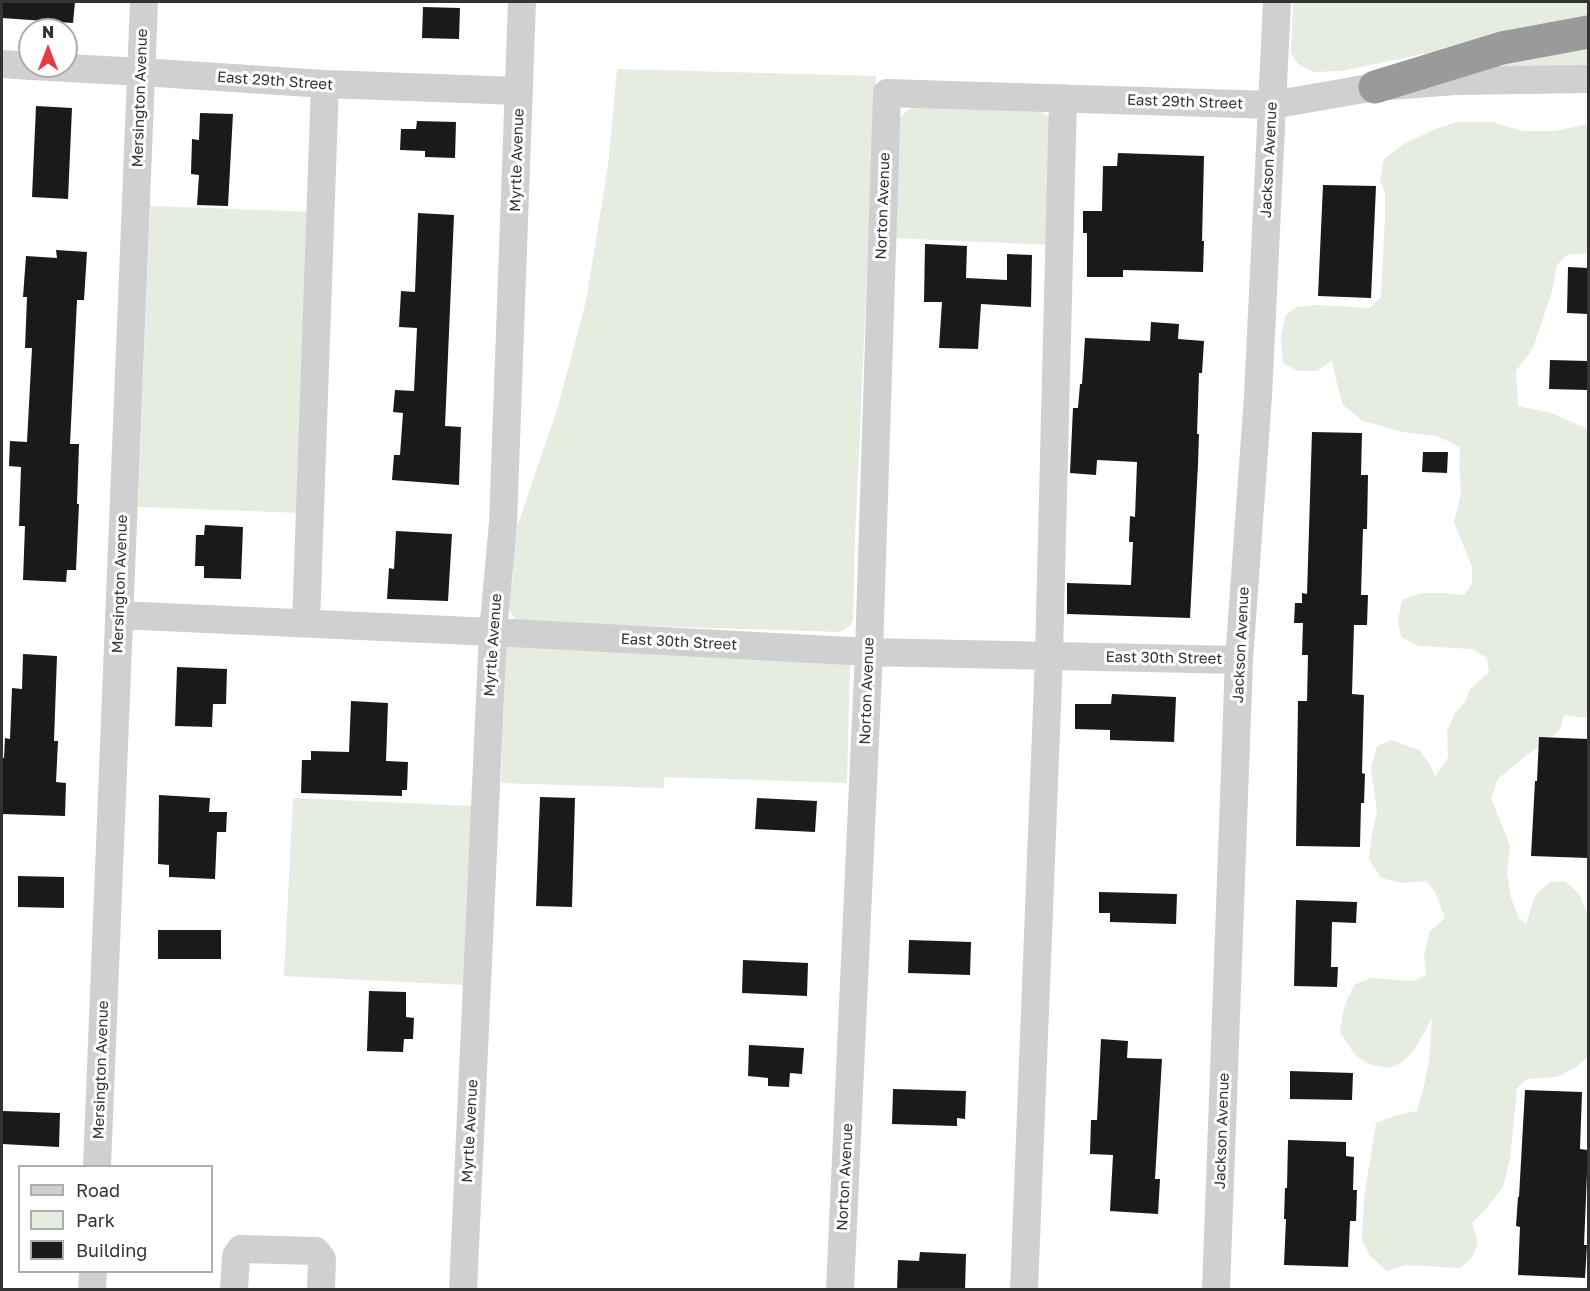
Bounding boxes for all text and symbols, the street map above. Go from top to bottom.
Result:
north arrow [18,18,78,78]
text: N [42,22,54,42]
street label: Mersington Avenue [129,28,151,168]
street label: East 29th Street [216,68,334,94]
street label: East 29th Street [1127,91,1243,113]
street label: Jackson Avenue [1257,101,1281,219]
street label: Myrtle Avenue [506,108,528,212]
street label: Norton Avenue [872,152,894,260]
street label: Mersington Avenue [109,514,131,654]
street label: Jackson Avenue [1229,586,1253,704]
street label: Myrtle Avenue [480,593,506,697]
street label: East 30th Street [620,630,738,654]
street label: Norton Avenue [856,637,878,745]
street label: East 30th Street [1106,648,1222,668]
street label: Mersington Avenue [90,1000,112,1140]
street label: Jackson Avenue [1211,1073,1233,1189]
street label: Myrtle Avenue [458,1079,482,1183]
street label: Norton Avenue [833,1123,857,1231]
legend [18,1165,213,1273]
text: Road [76,1179,120,1201]
text: Park [76,1209,115,1231]
text: Building [76,1239,147,1261]

